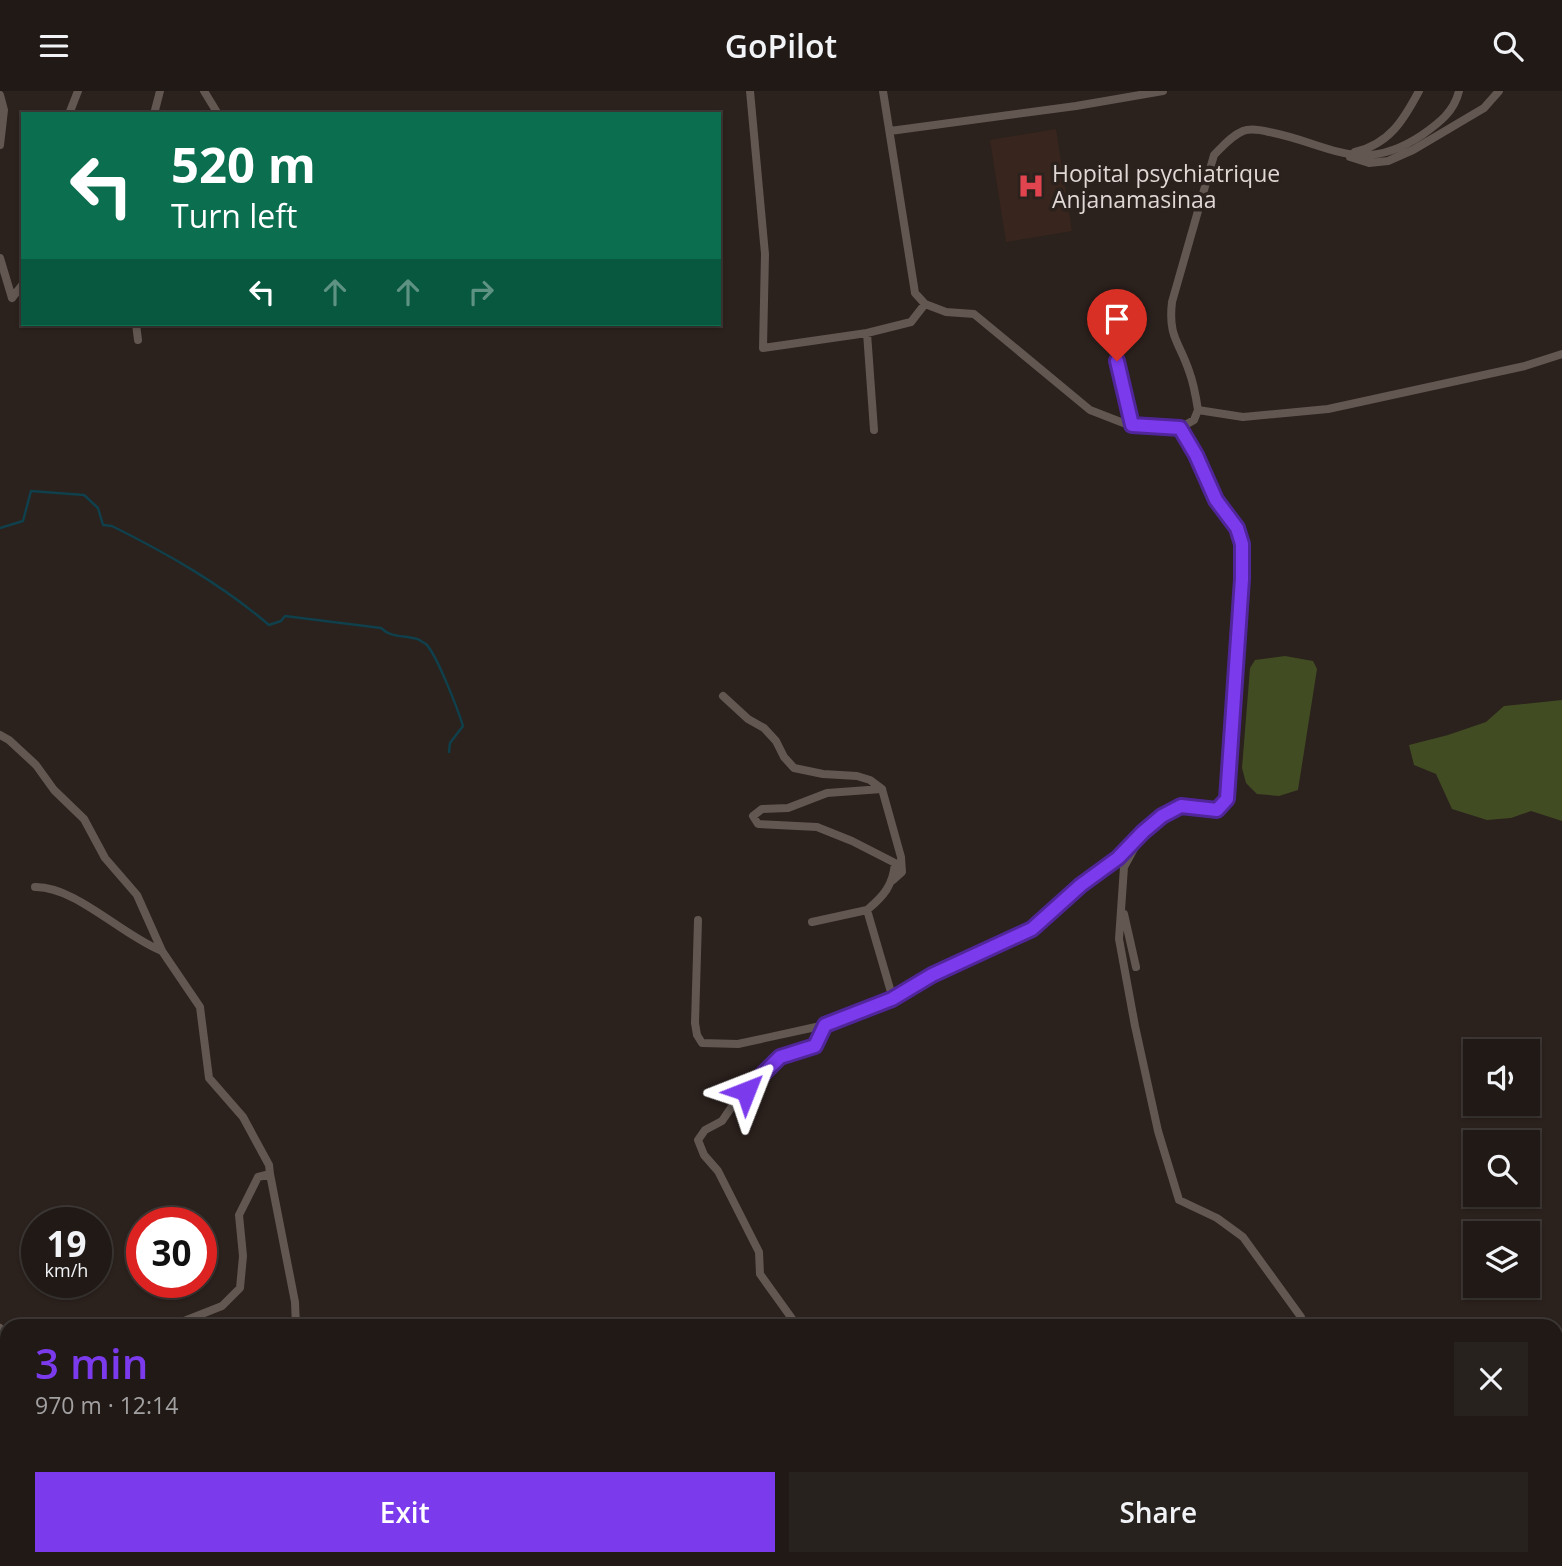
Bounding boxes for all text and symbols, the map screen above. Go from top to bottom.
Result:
text: GoPilot [725,24,837,67]
icon: menu [35,27,73,65]
icon: search [1489,27,1527,65]
text: 520 m [171,131,316,197]
icon: left [56,140,147,231]
place label: Hopital psychiatrique Anjanamasinaa [1052,157,1280,215]
hospital icon: Hopital psychiatrique Anjanamasinaa [1016,171,1046,201]
text: Turn left [171,194,297,237]
icon: left [243,273,281,311]
icon: ahead [316,273,354,311]
icon: ahead [389,273,427,311]
icon: right [462,273,500,311]
pin [1087,289,1147,361]
icon: arrive [1098,300,1136,338]
map controls [1463,1039,1540,1298]
button: sound [1463,1039,1540,1116]
position arrow [709,1054,783,1128]
button: search [1463,1130,1540,1207]
speed limit sign: 30 [126,1207,217,1298]
text: 19 [46,1220,87,1267]
button: layers [1463,1221,1540,1298]
text: km/h [45,1258,88,1282]
text: 3 min [35,1334,148,1391]
button: close [1454,1342,1528,1416]
text: 970 m · 12:14 [35,1389,178,1421]
button: Exit [35,1472,775,1552]
button: Share [789,1472,1528,1552]

